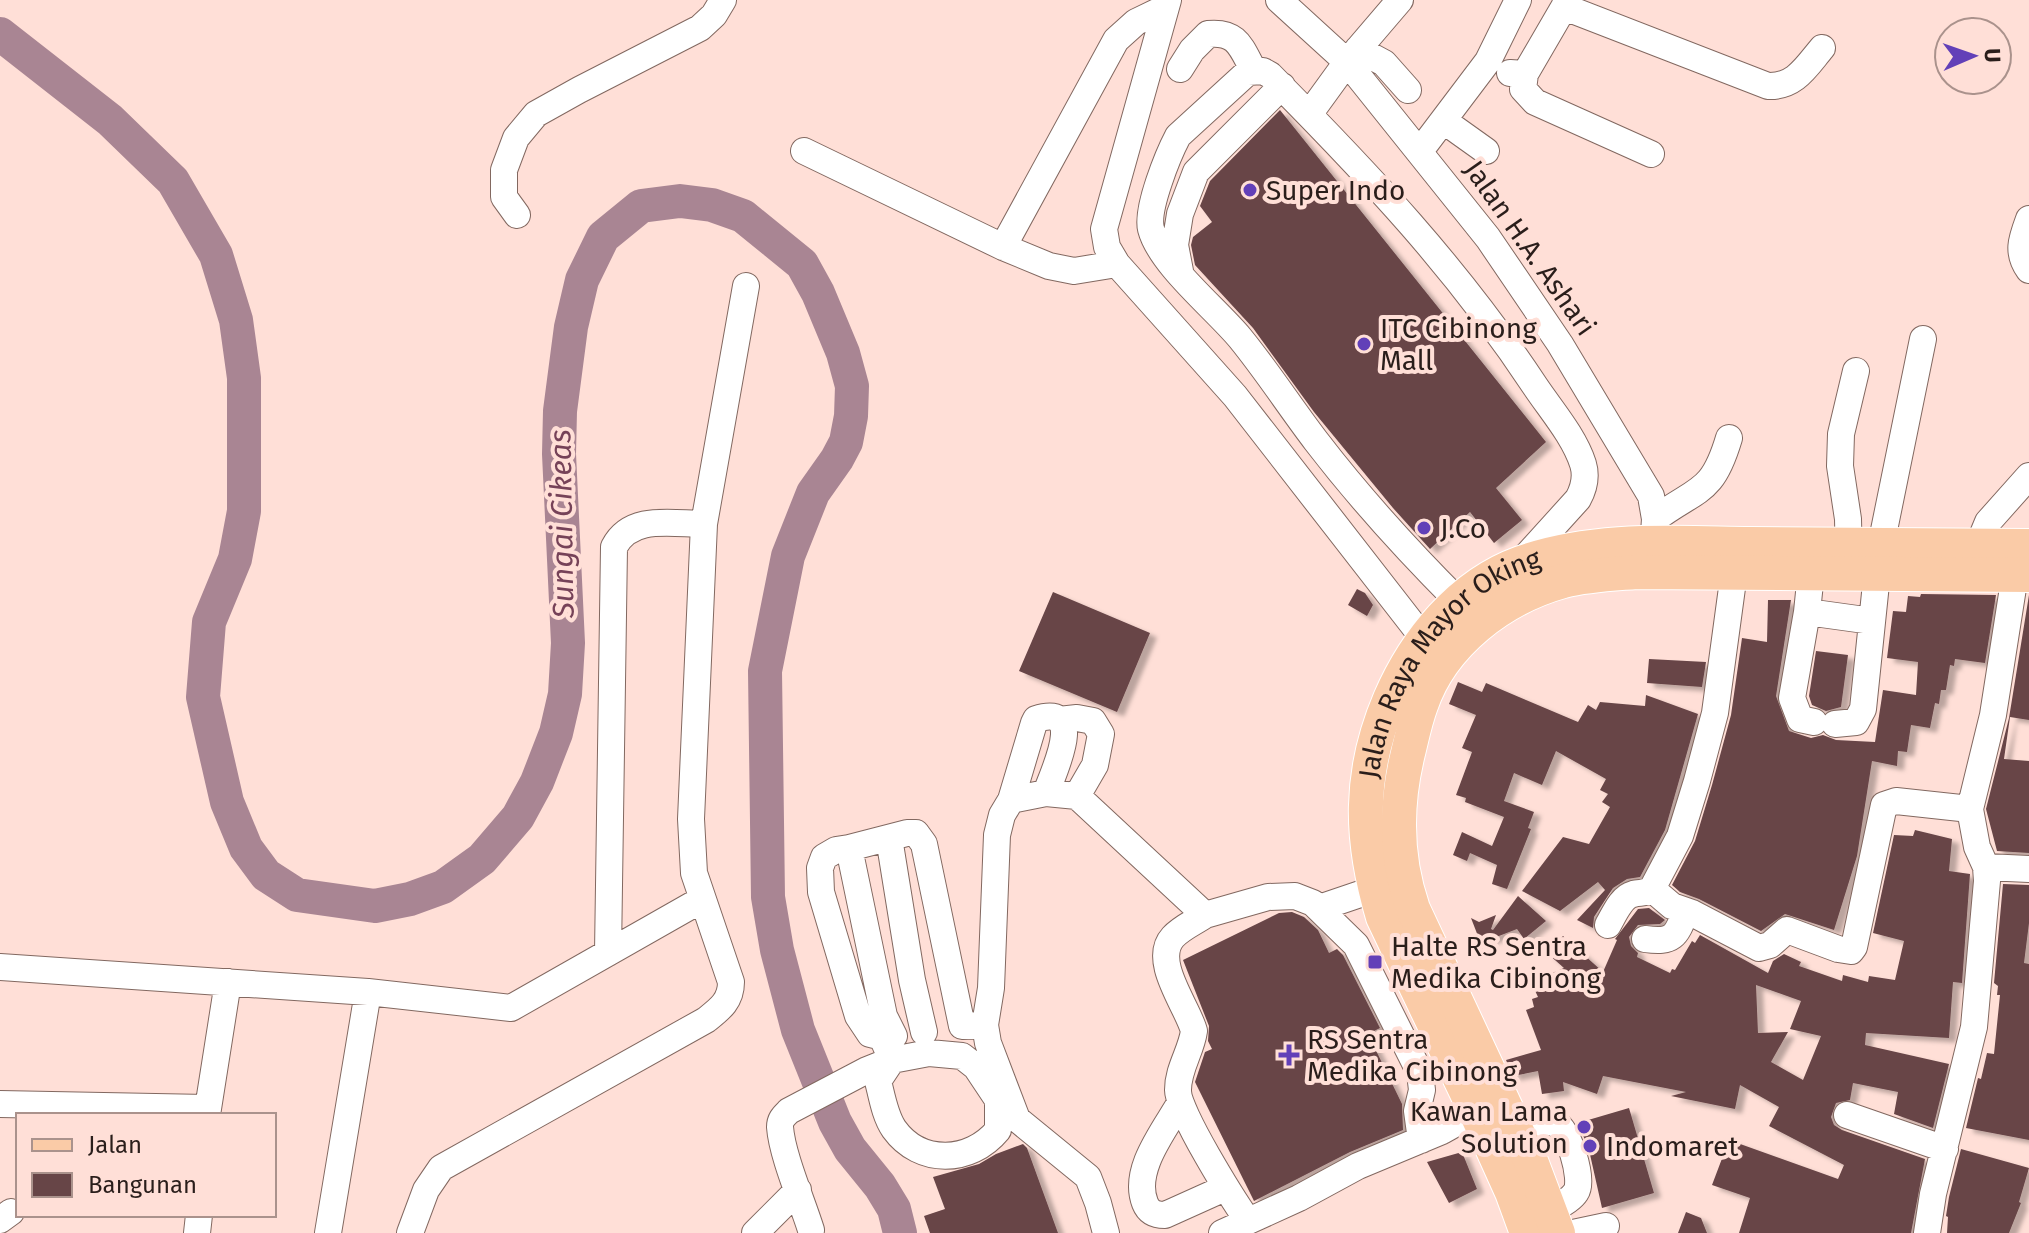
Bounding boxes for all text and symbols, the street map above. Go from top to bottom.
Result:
north arrow [1933,16,2013,96]
text: U [1979,48,2006,63]
street label: Jalan H.A. Ashari [1457,154,1603,342]
place label: Super Indo [1266,174,1405,207]
marker: Super Indo [1241,181,1259,199]
place label: ITC Cibinong Mall [1380,312,1537,377]
marker: ITC Cibinong Mall [1355,335,1373,353]
water label: Sungai Cikeas [542,429,582,620]
place label: J.Co [1440,512,1486,545]
marker: J.Co [1415,519,1433,537]
street label: Jalan Raya Mayor Oking [1352,541,1545,780]
place label: Halte RS Sentra Medika Cibinong [1391,930,1602,995]
marker: Halte RS Sentra Medika Cibinong [1366,953,1384,971]
place label: RS Sentra Medika Cibinong [1307,1023,1518,1088]
marker: RS Sentra Medika Cibinong [1278,1044,1300,1066]
place label: Kawan Lama Solution [1410,1095,1568,1160]
legend [16,1113,276,1217]
marker: Kawan Lama Solution [1575,1118,1593,1136]
place label: Indomaret [1606,1130,1739,1163]
text: Jalan [88,1131,142,1159]
marker: Indomaret [1581,1137,1599,1155]
text: Bangunan [88,1171,197,1199]

